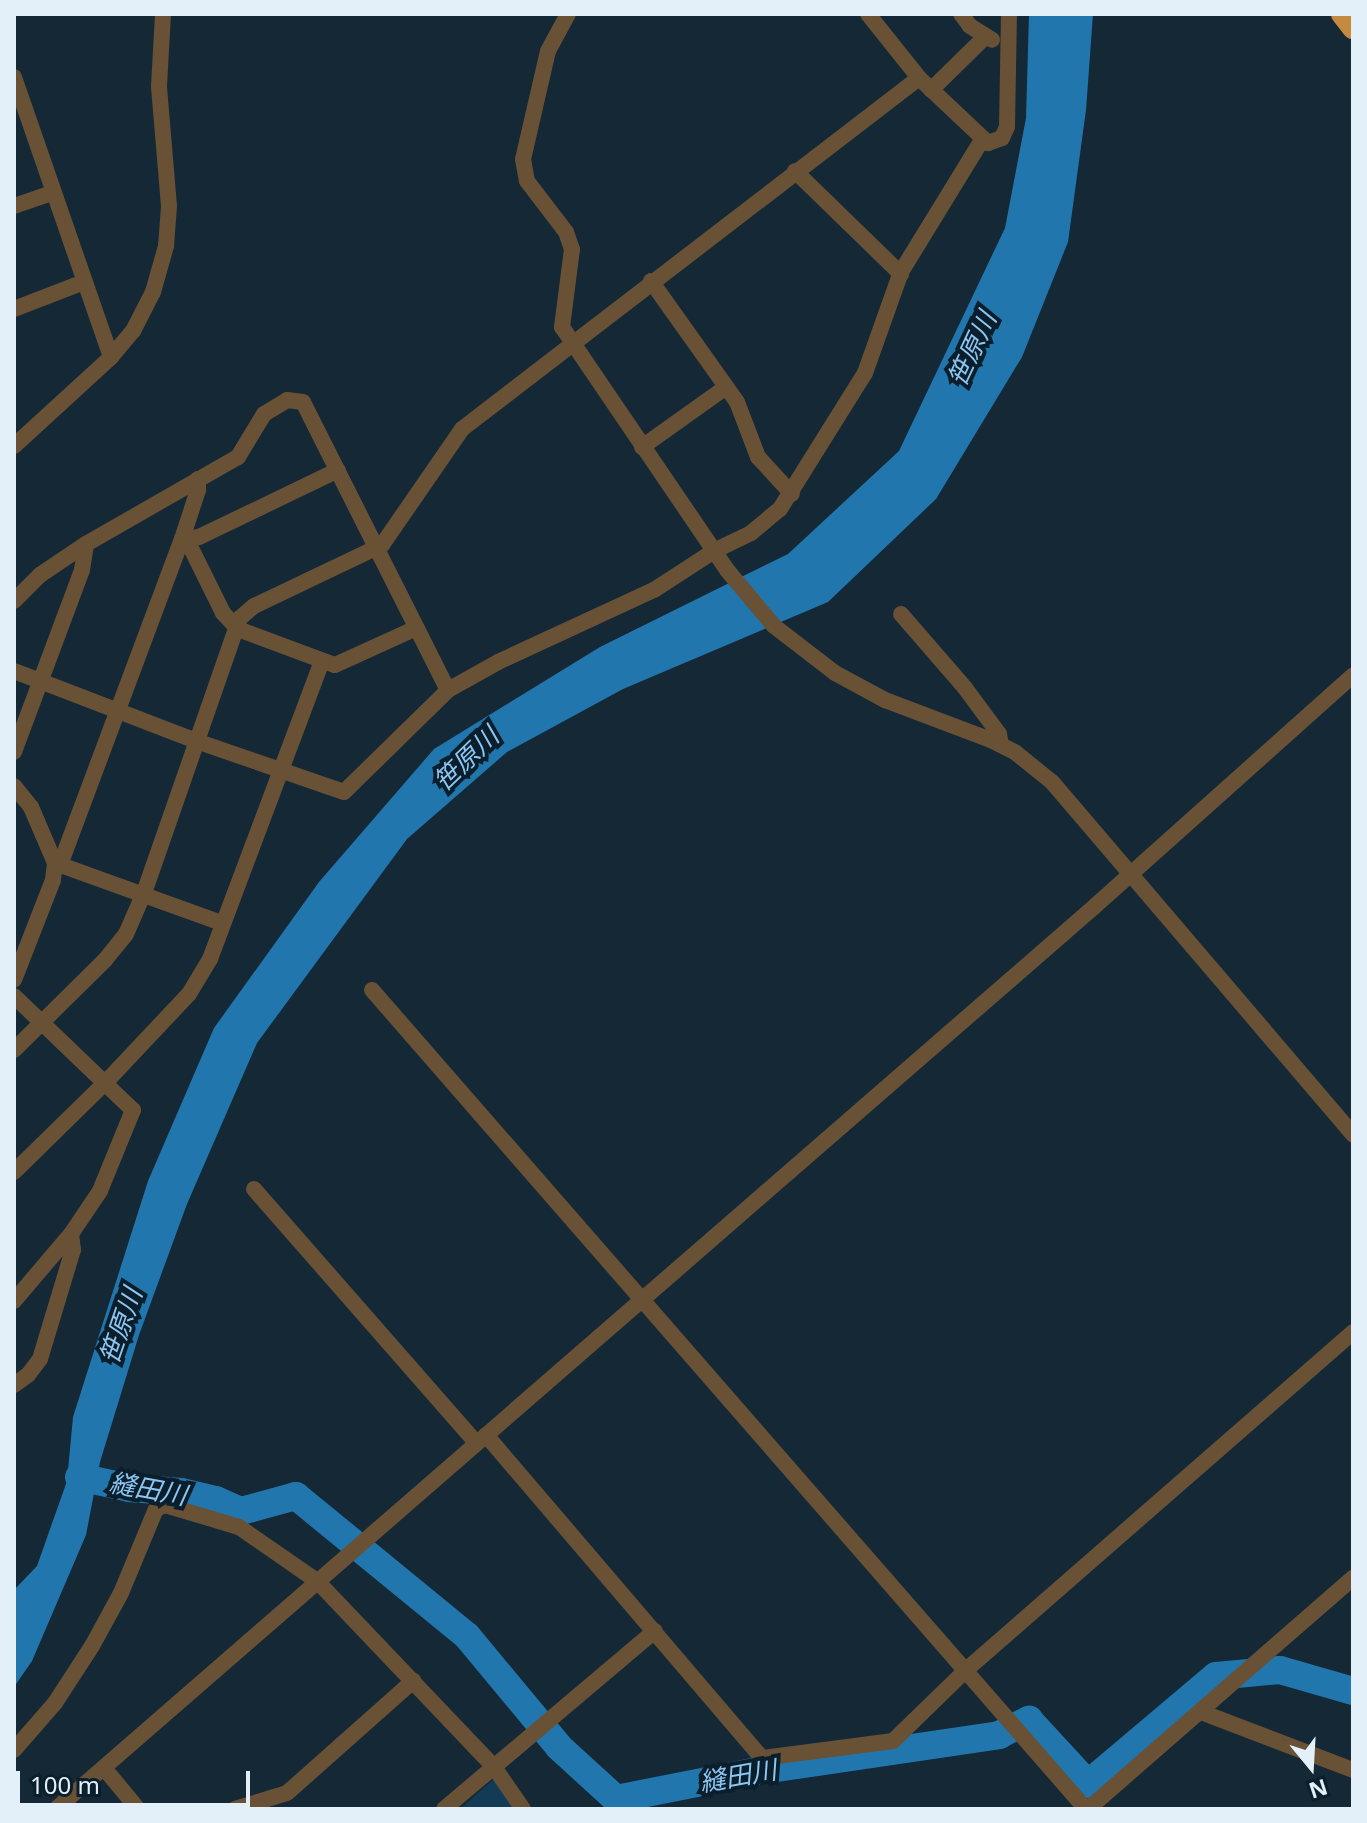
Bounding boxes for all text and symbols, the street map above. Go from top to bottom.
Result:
water label: 笹原川 [941,307,1003,391]
water label: 笹原川 [427,721,505,797]
water label: 笹原川 [94,1284,148,1368]
water label: 縫田川 [107,1467,189,1511]
north arrow [1271,1727,1351,1807]
water label: 縫田川 [697,1754,779,1798]
scale bar [20,1755,254,1805]
text: 100 m [30,1768,100,1801]
text: N [1305,1773,1332,1807]

